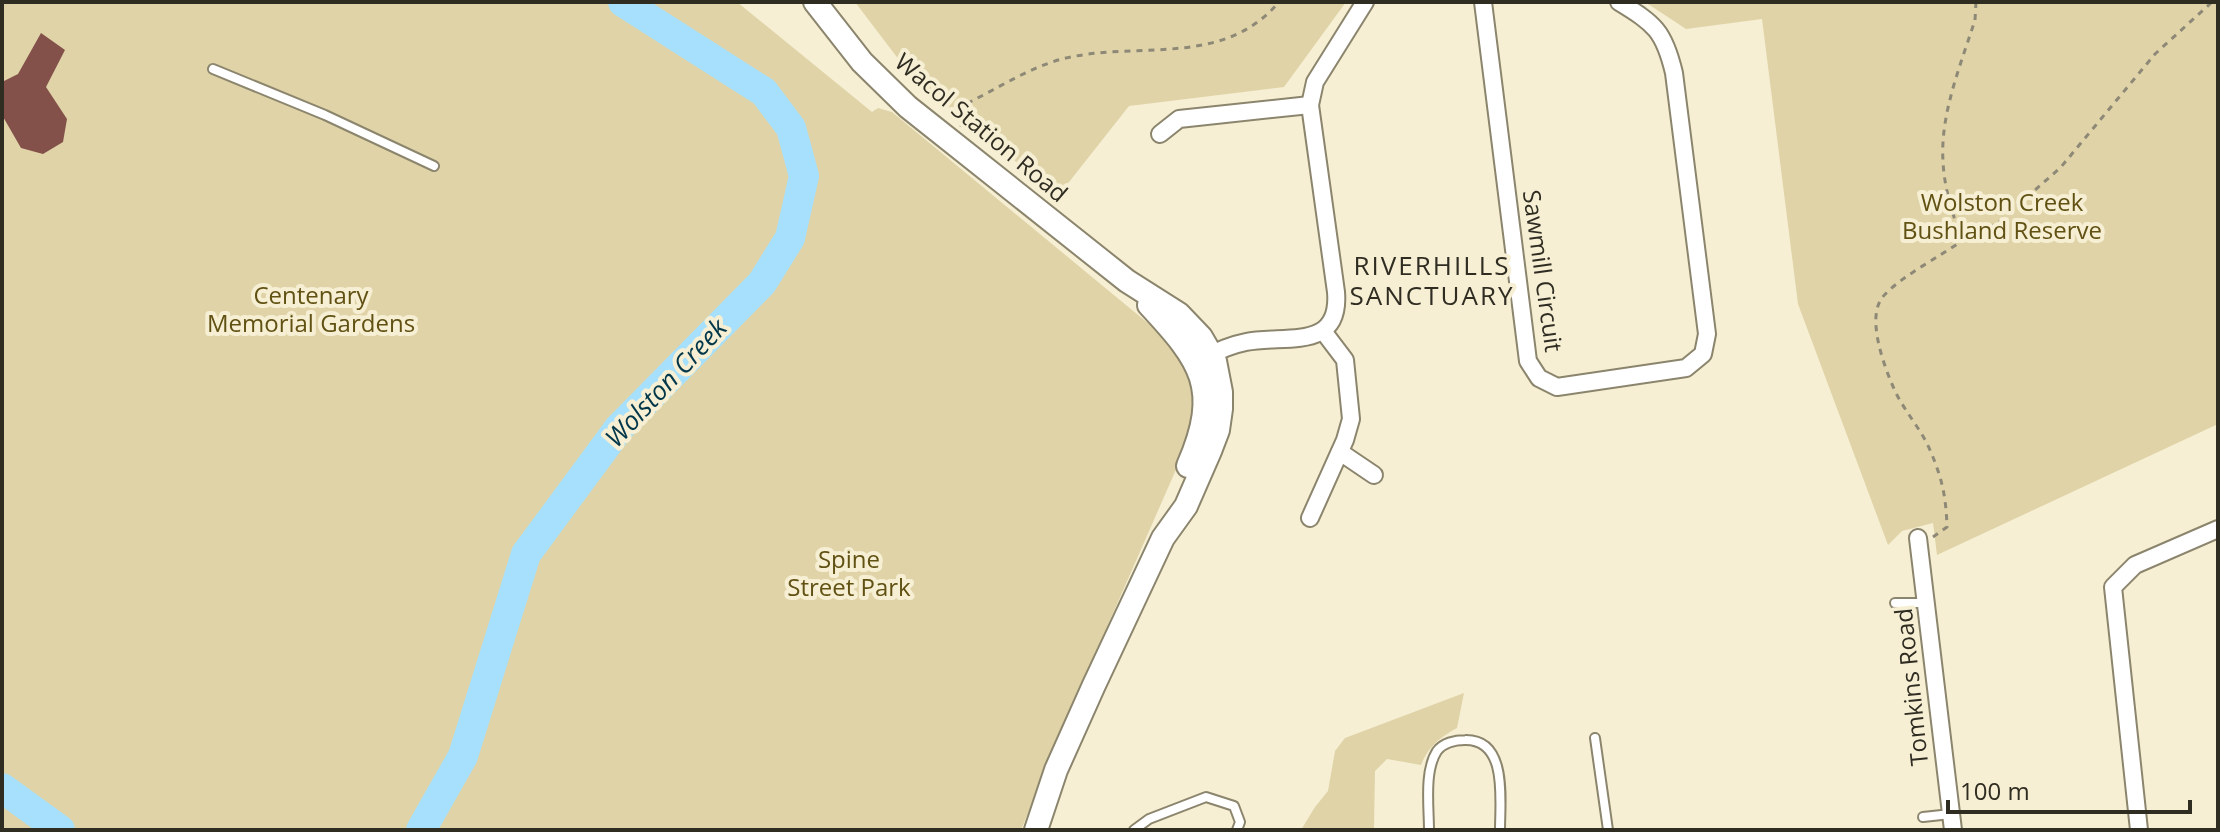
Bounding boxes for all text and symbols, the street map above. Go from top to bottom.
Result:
street label: Wacol Station Road [889,45,1075,209]
park label: Wolston Creek Bushland Reserve [1902,185,2102,246]
street label: Sawmill Circuit [1516,188,1571,354]
district label: RIVERHILLS SANCTUARY [1350,247,1514,313]
park label: Centenary Memorial Gardens [207,278,415,339]
water label: Wolston Creek [596,309,735,454]
park label: Spine Street Park [787,542,911,603]
street label: Tomkins Road [1886,607,1935,768]
scale bar [1948,764,2190,814]
text: 100 m [1960,774,2030,807]

